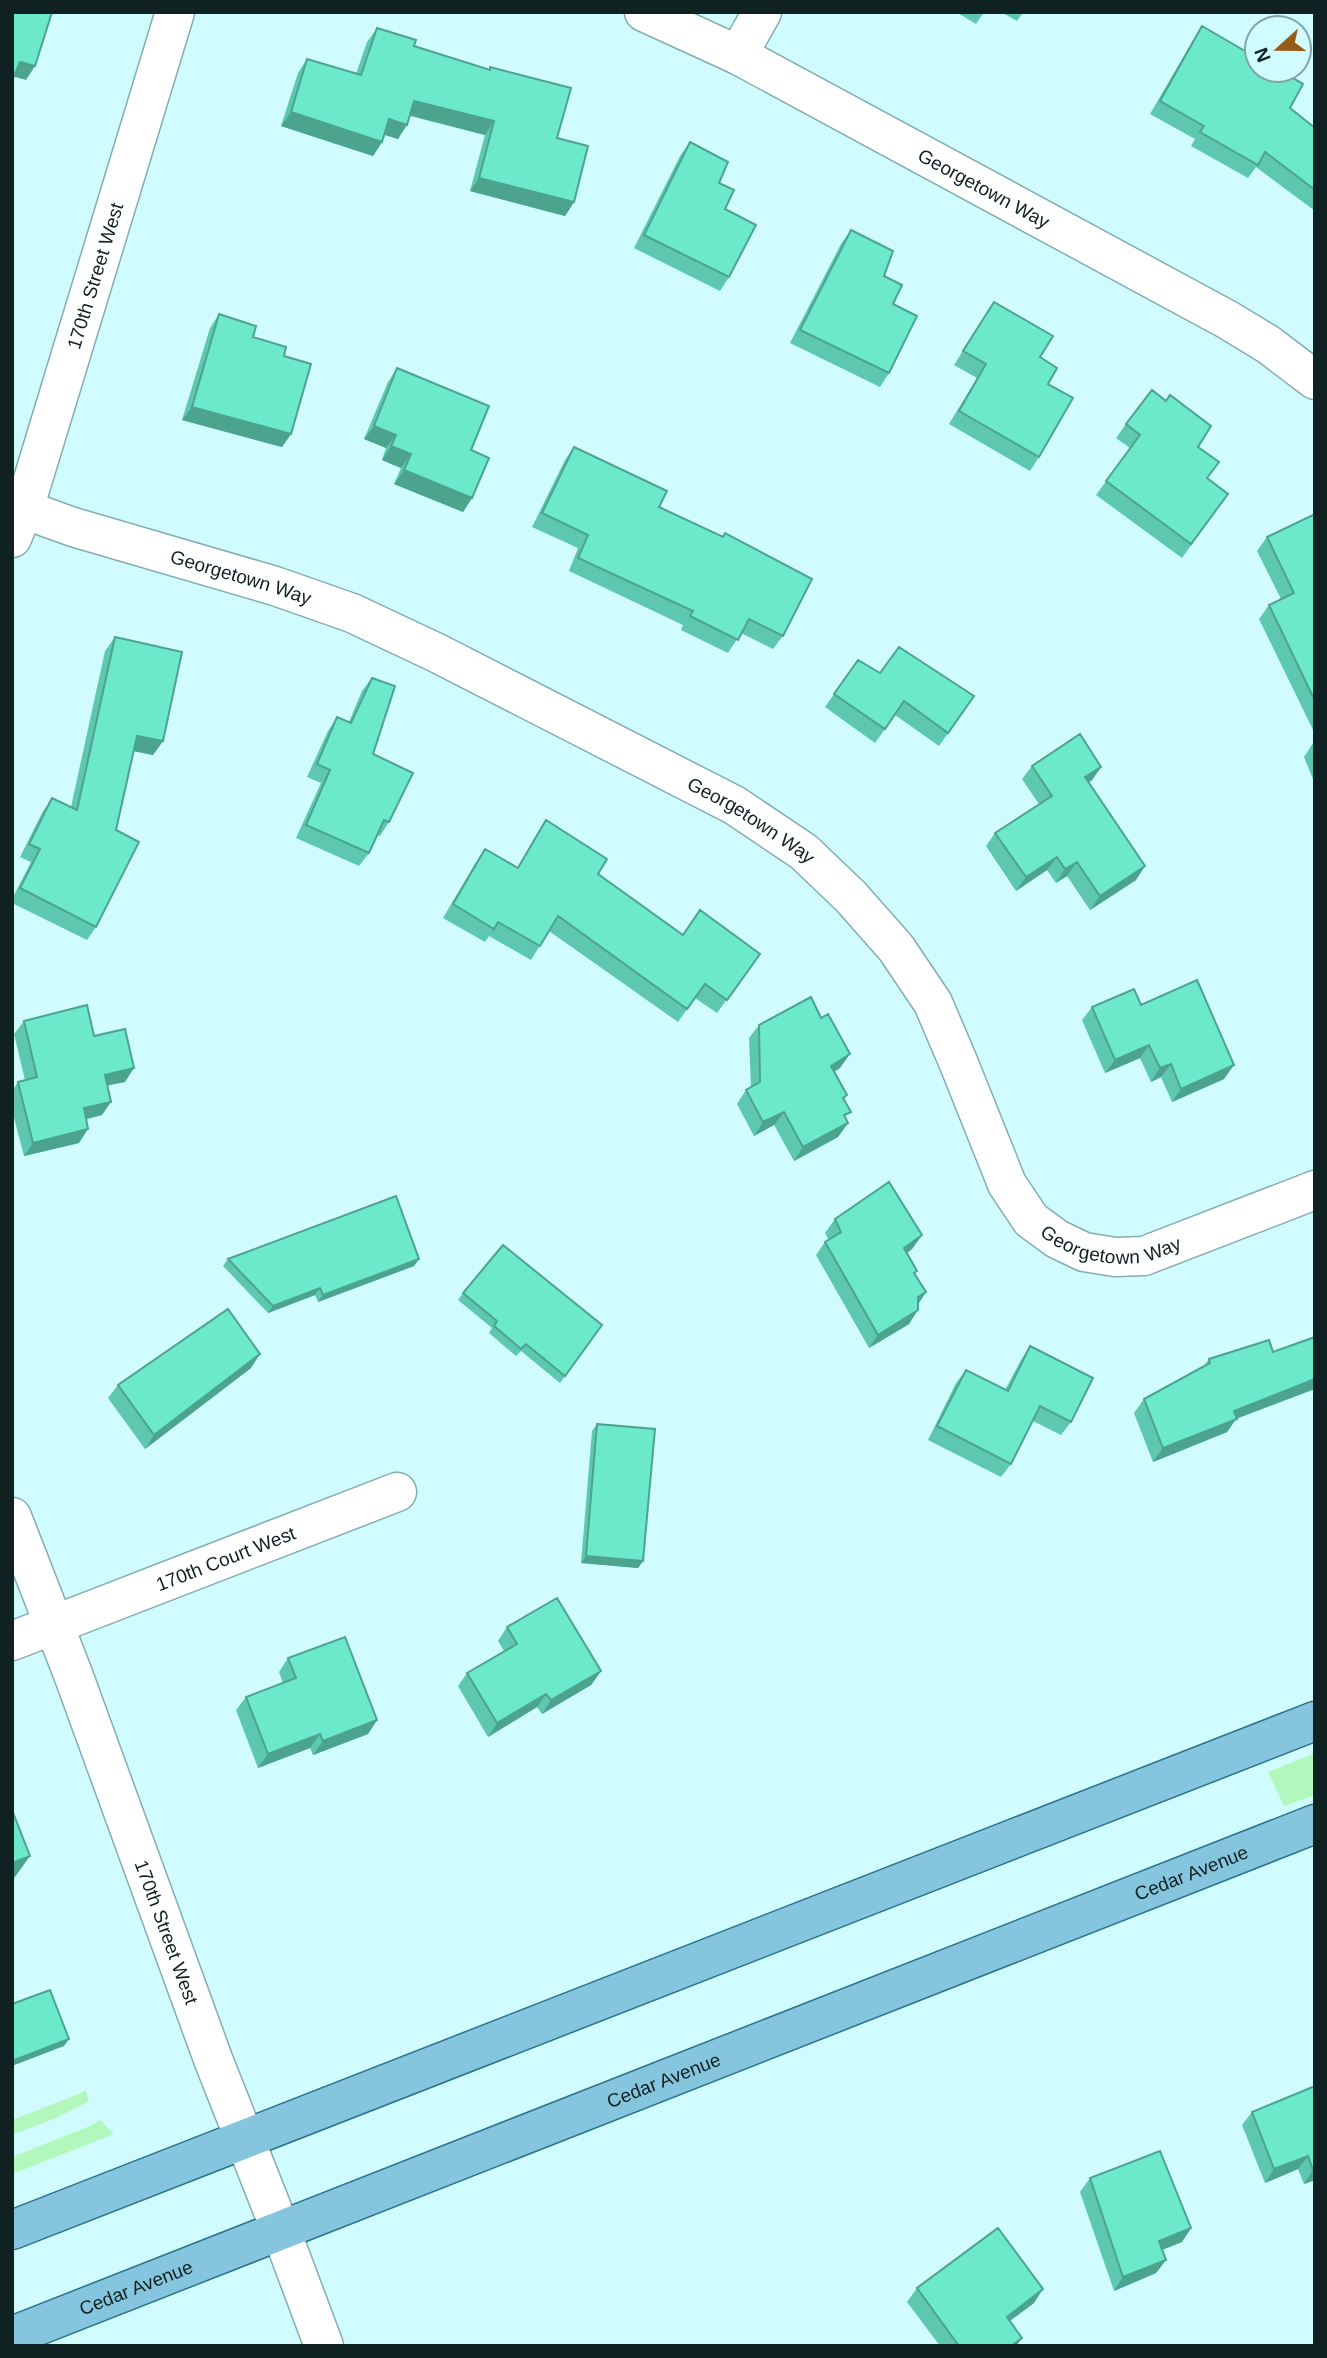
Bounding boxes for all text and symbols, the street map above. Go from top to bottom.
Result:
north arrow [1243,14,1313,84]
text: N [1250,45,1275,65]
street label: Georgetown Way [915,144,1054,232]
street label: 170th Street West [63,200,127,352]
street label: Georgetown Way [168,546,315,609]
street label: Georgetown Way [684,773,820,868]
street label: Georgetown Way [1037,1220,1184,1268]
street label: 170th Court West [153,1522,299,1595]
street label: Cedar Avenue [1131,1841,1251,1904]
street label: 170th Street West [131,1857,203,2008]
street label: Cedar Avenue [604,2048,723,2112]
street label: Cedar Avenue [76,2256,196,2319]

